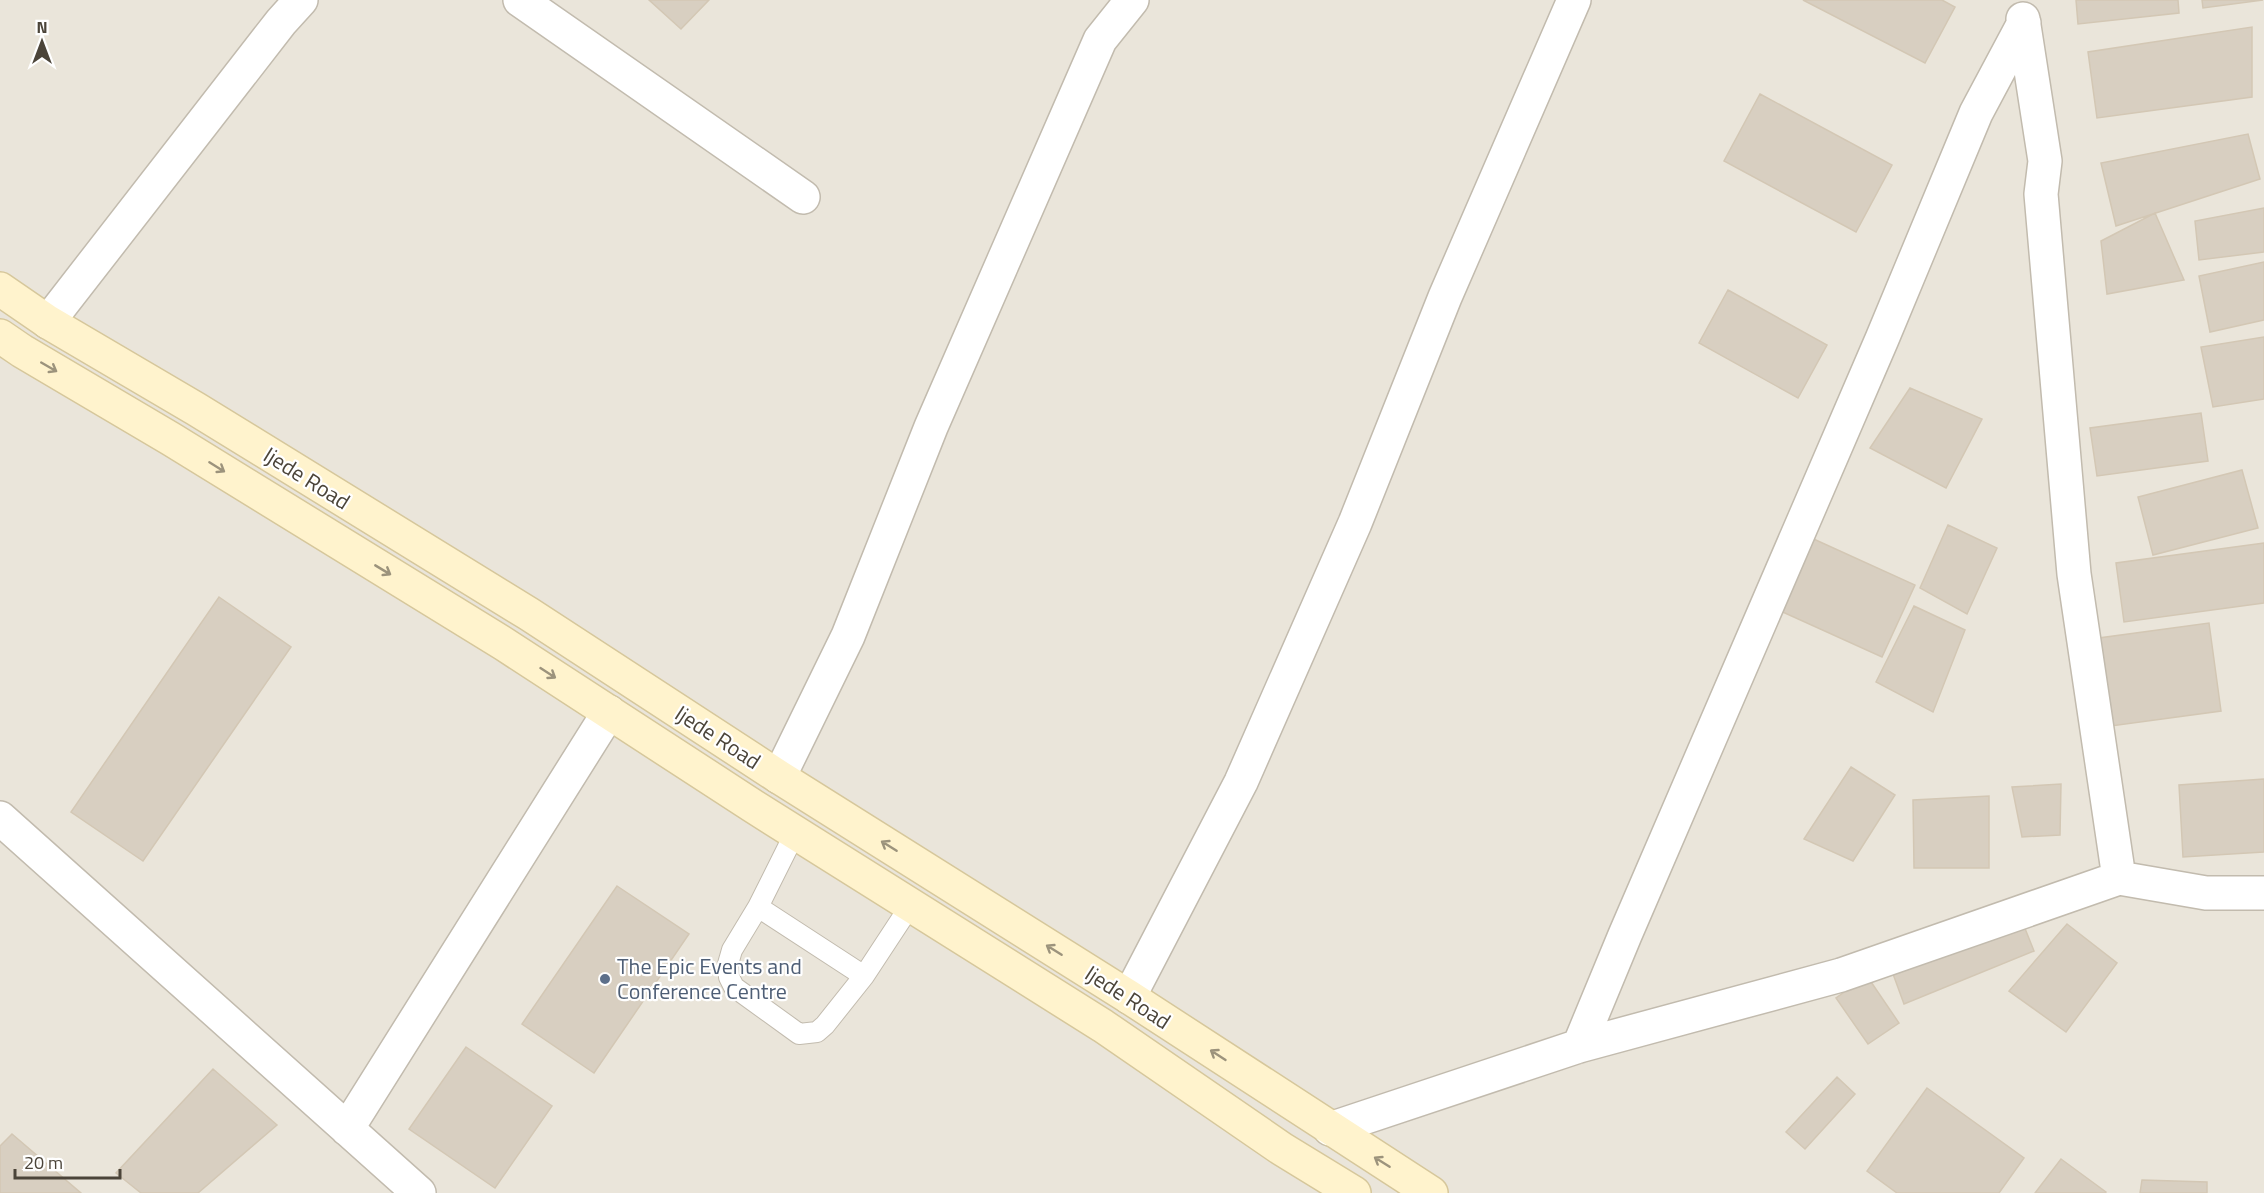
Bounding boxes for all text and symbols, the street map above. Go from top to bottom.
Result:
north arrow [12,12,72,72]
text: N [36,15,48,39]
one-way arrow [40,362,57,374]
street label: Ijede Road [257,438,357,518]
one-way arrow [208,462,225,474]
one-way arrow [374,564,391,576]
one-way arrow [540,666,557,679]
street label: Ijede Road [668,696,768,778]
one-way arrow [881,840,898,852]
one-way arrow [1046,944,1063,956]
place label: The Epic Events and Conference Centre [617,949,802,1008]
street label: Ijede Road [1078,956,1178,1038]
marker: The Epic Events and Conference Centre [598,972,612,986]
one-way arrow [1210,1049,1227,1061]
scale bar [15,1142,120,1180]
text: 20 m [24,1149,63,1176]
one-way arrow [1374,1155,1391,1167]

